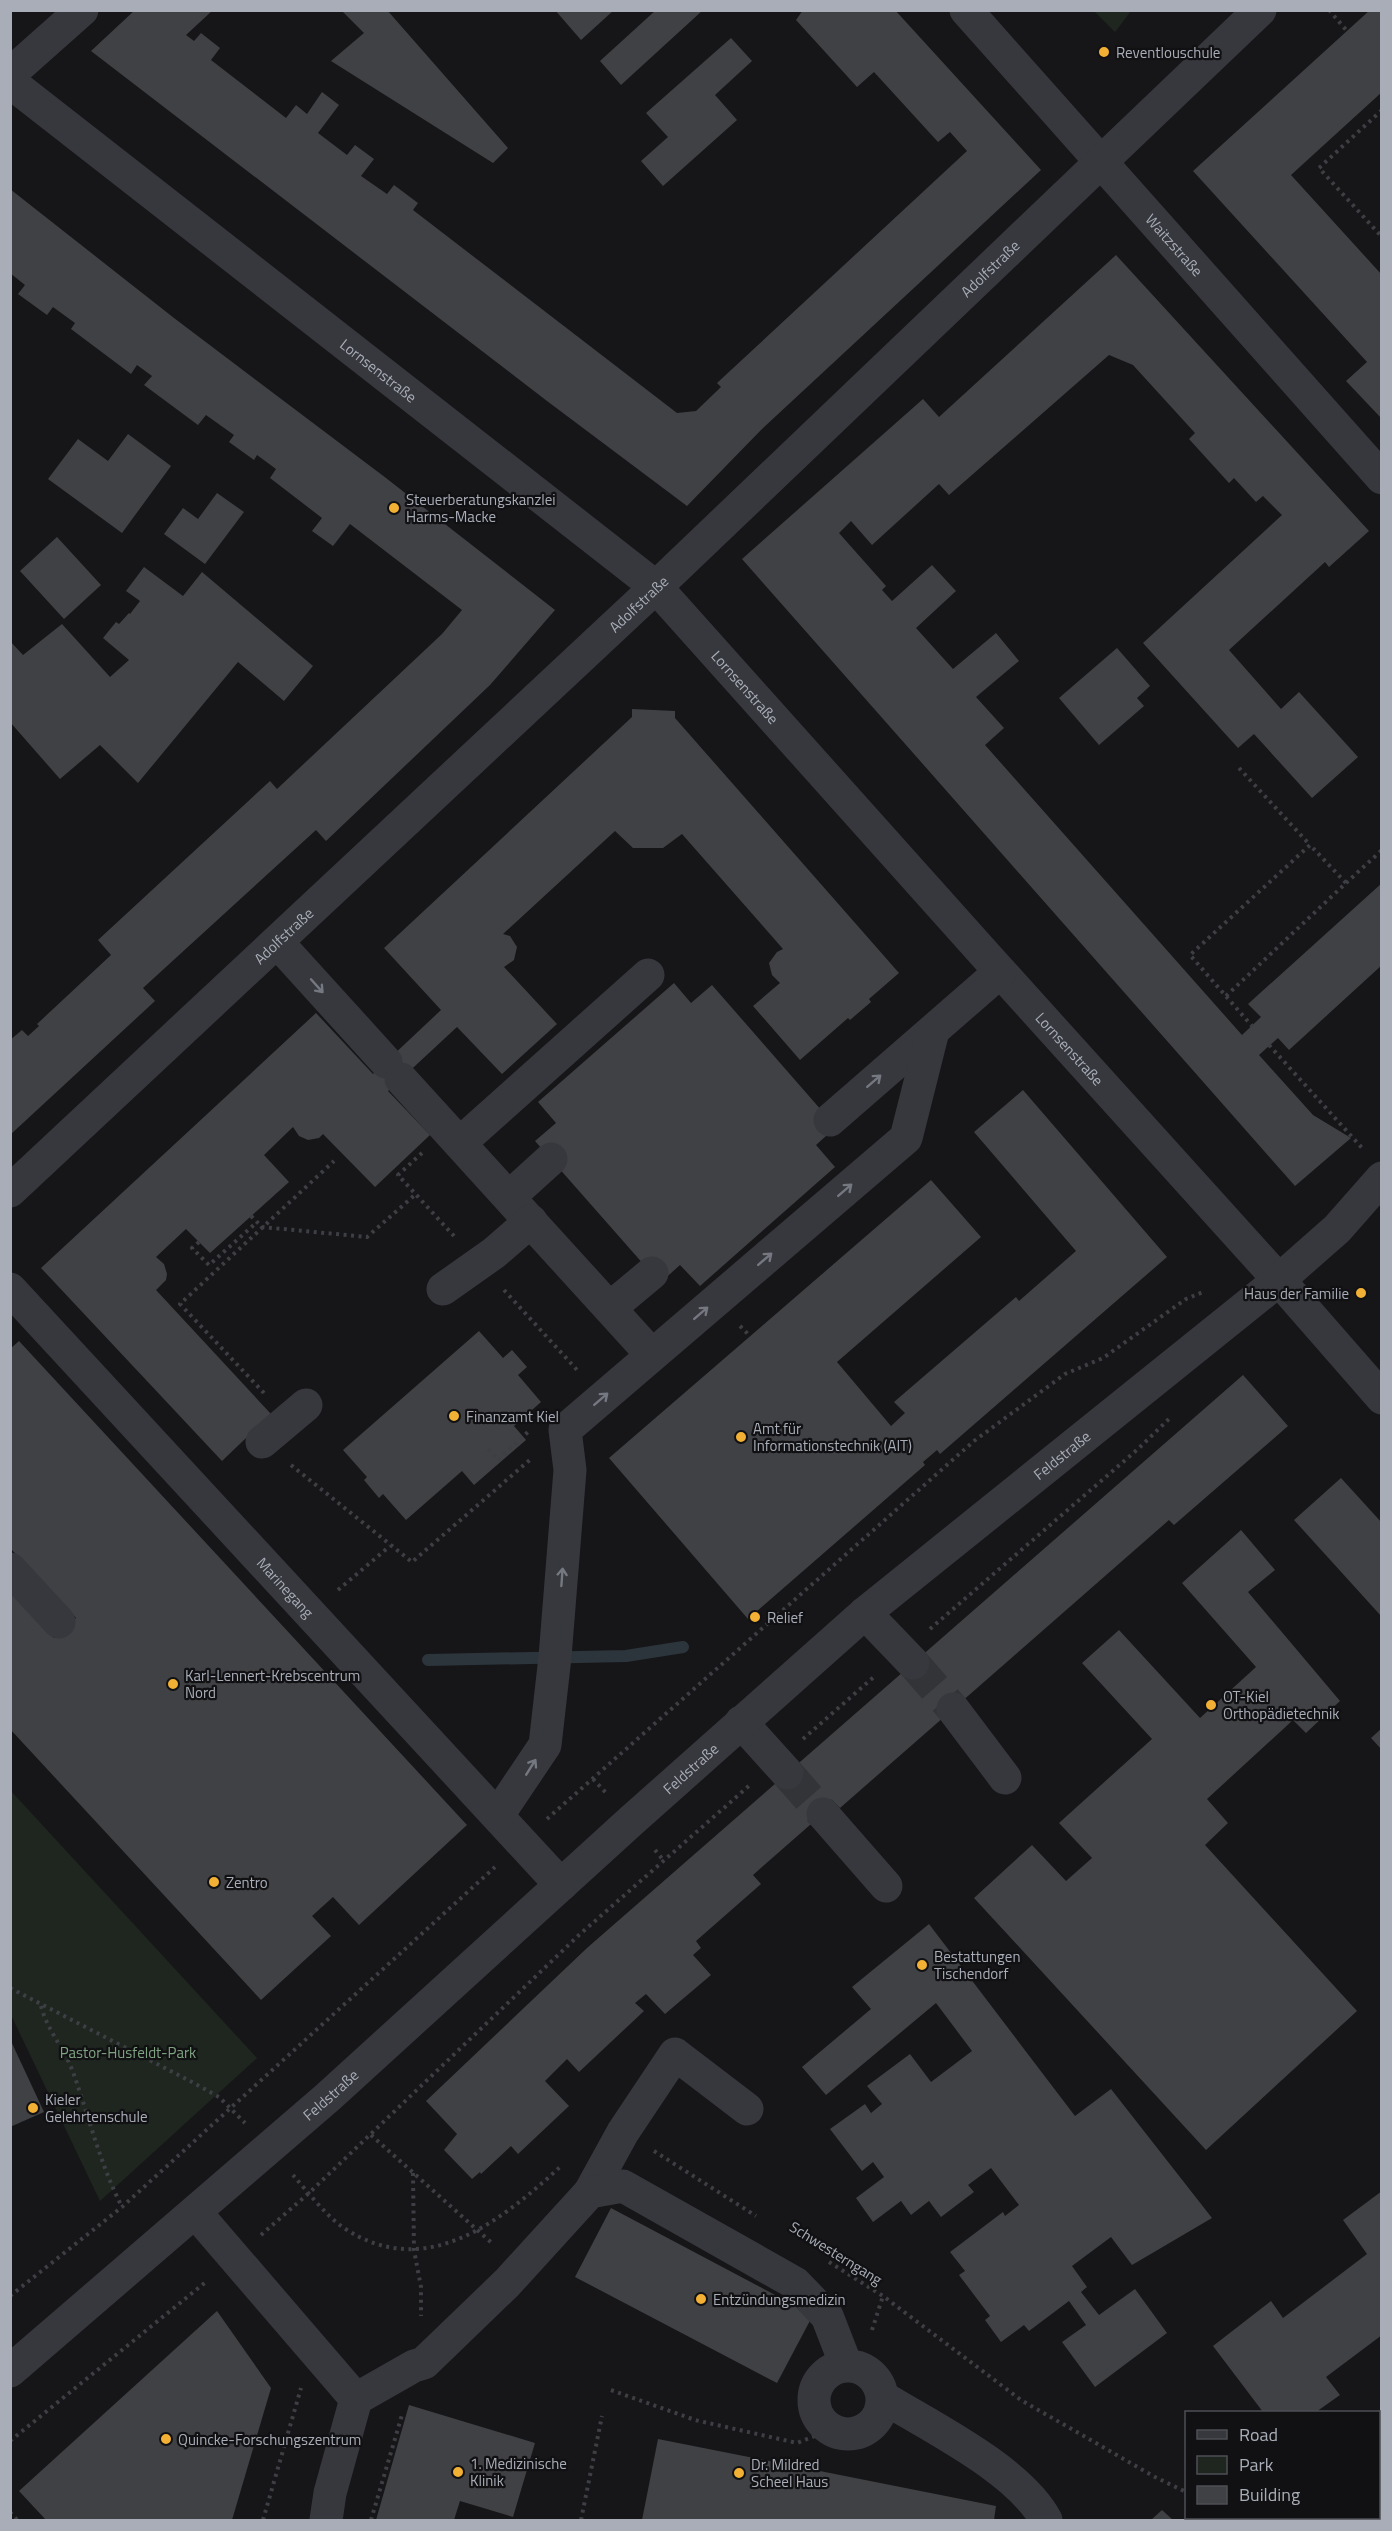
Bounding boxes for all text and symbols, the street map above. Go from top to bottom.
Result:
place label: Reventlouschule [1116,41,1220,64]
marker: Reventlouschule [1097,45,1111,59]
street label: Waitzstraße [1140,208,1209,281]
street label: Adolfstraße [955,234,1025,302]
street label: Lornsenstraße [335,333,422,408]
place label: Steuerberatungskanzlei Harms-Macke [406,488,556,528]
marker: Steuerberatungskanzlei Harms-Macke [387,501,401,515]
street label: Adolfstraße [603,570,673,637]
street label: Lornsenstraße [706,645,785,729]
street label: Adolfstraße [248,902,318,969]
one-way arrow [310,978,324,993]
street label: Lornsenstraße [1031,1007,1109,1091]
one-way arrow [866,1075,882,1089]
one-way arrow [837,1183,852,1197]
one-way arrow [757,1252,773,1265]
place label: Haus der Familie [1244,1282,1349,1305]
marker: Haus der Familie [1354,1286,1368,1300]
one-way arrow [693,1307,709,1320]
one-way arrow [593,1392,608,1406]
place label: Finanzamt Kiel [466,1405,559,1428]
marker: Finanzamt Kiel [447,1409,461,1423]
place label: Amt für Informationstechnik (AIT) [753,1417,912,1457]
street label: Feldstraße [1028,1425,1095,1485]
marker: Amt für Informationstechnik (AIT) [734,1430,748,1444]
street label: Marinegang [252,1552,320,1623]
one-way arrow [556,1567,567,1587]
place label: Relief [767,1606,803,1629]
marker: Relief [748,1610,762,1624]
place label: Karl-Lennert-Krebscentrum Nord [185,1664,360,1704]
marker: Karl-Lennert-Krebscentrum Nord [166,1677,180,1691]
place label: OT-Kiel Orthopädietechnik [1223,1685,1339,1725]
marker: OT-Kiel Orthopädietechnik [1204,1698,1218,1712]
street label: Feldstraße [657,1737,723,1799]
one-way arrow [526,1759,538,1776]
place label: Zentro [226,1871,268,1894]
marker: Zentro [207,1875,221,1889]
place label: Bestattungen Tischendorf [934,1945,1020,1985]
marker: Bestattungen Tischendorf [915,1958,929,1972]
park label: Pastor-Husfeldt-Park [60,2041,196,2064]
street label: Feldstraße [297,2063,363,2126]
place label: Kieler Gelehrtenschule [45,2088,148,2128]
marker: Kieler Gelehrtenschule [26,2101,40,2115]
street label: Schwesterngang [785,2215,887,2291]
place label: Entzündungsmedizin [713,2288,846,2311]
marker: Entzündungsmedizin [694,2292,708,2306]
legend [1185,2411,1380,2519]
text: Road [1239,2421,1278,2448]
place label: Quincke-Forschungszentrum [178,2428,361,2451]
marker: Quincke-Forschungszentrum [159,2432,173,2446]
text: Park [1239,2451,1274,2478]
place label: 1. Medizinische Klinik [470,2452,567,2492]
place label: Dr. Mildred Scheel Haus [751,2453,828,2493]
marker: 1. Medizinische Klinik [451,2465,465,2479]
marker: Dr. Mildred Scheel Haus [732,2466,746,2480]
text: Building [1239,2481,1300,2508]

